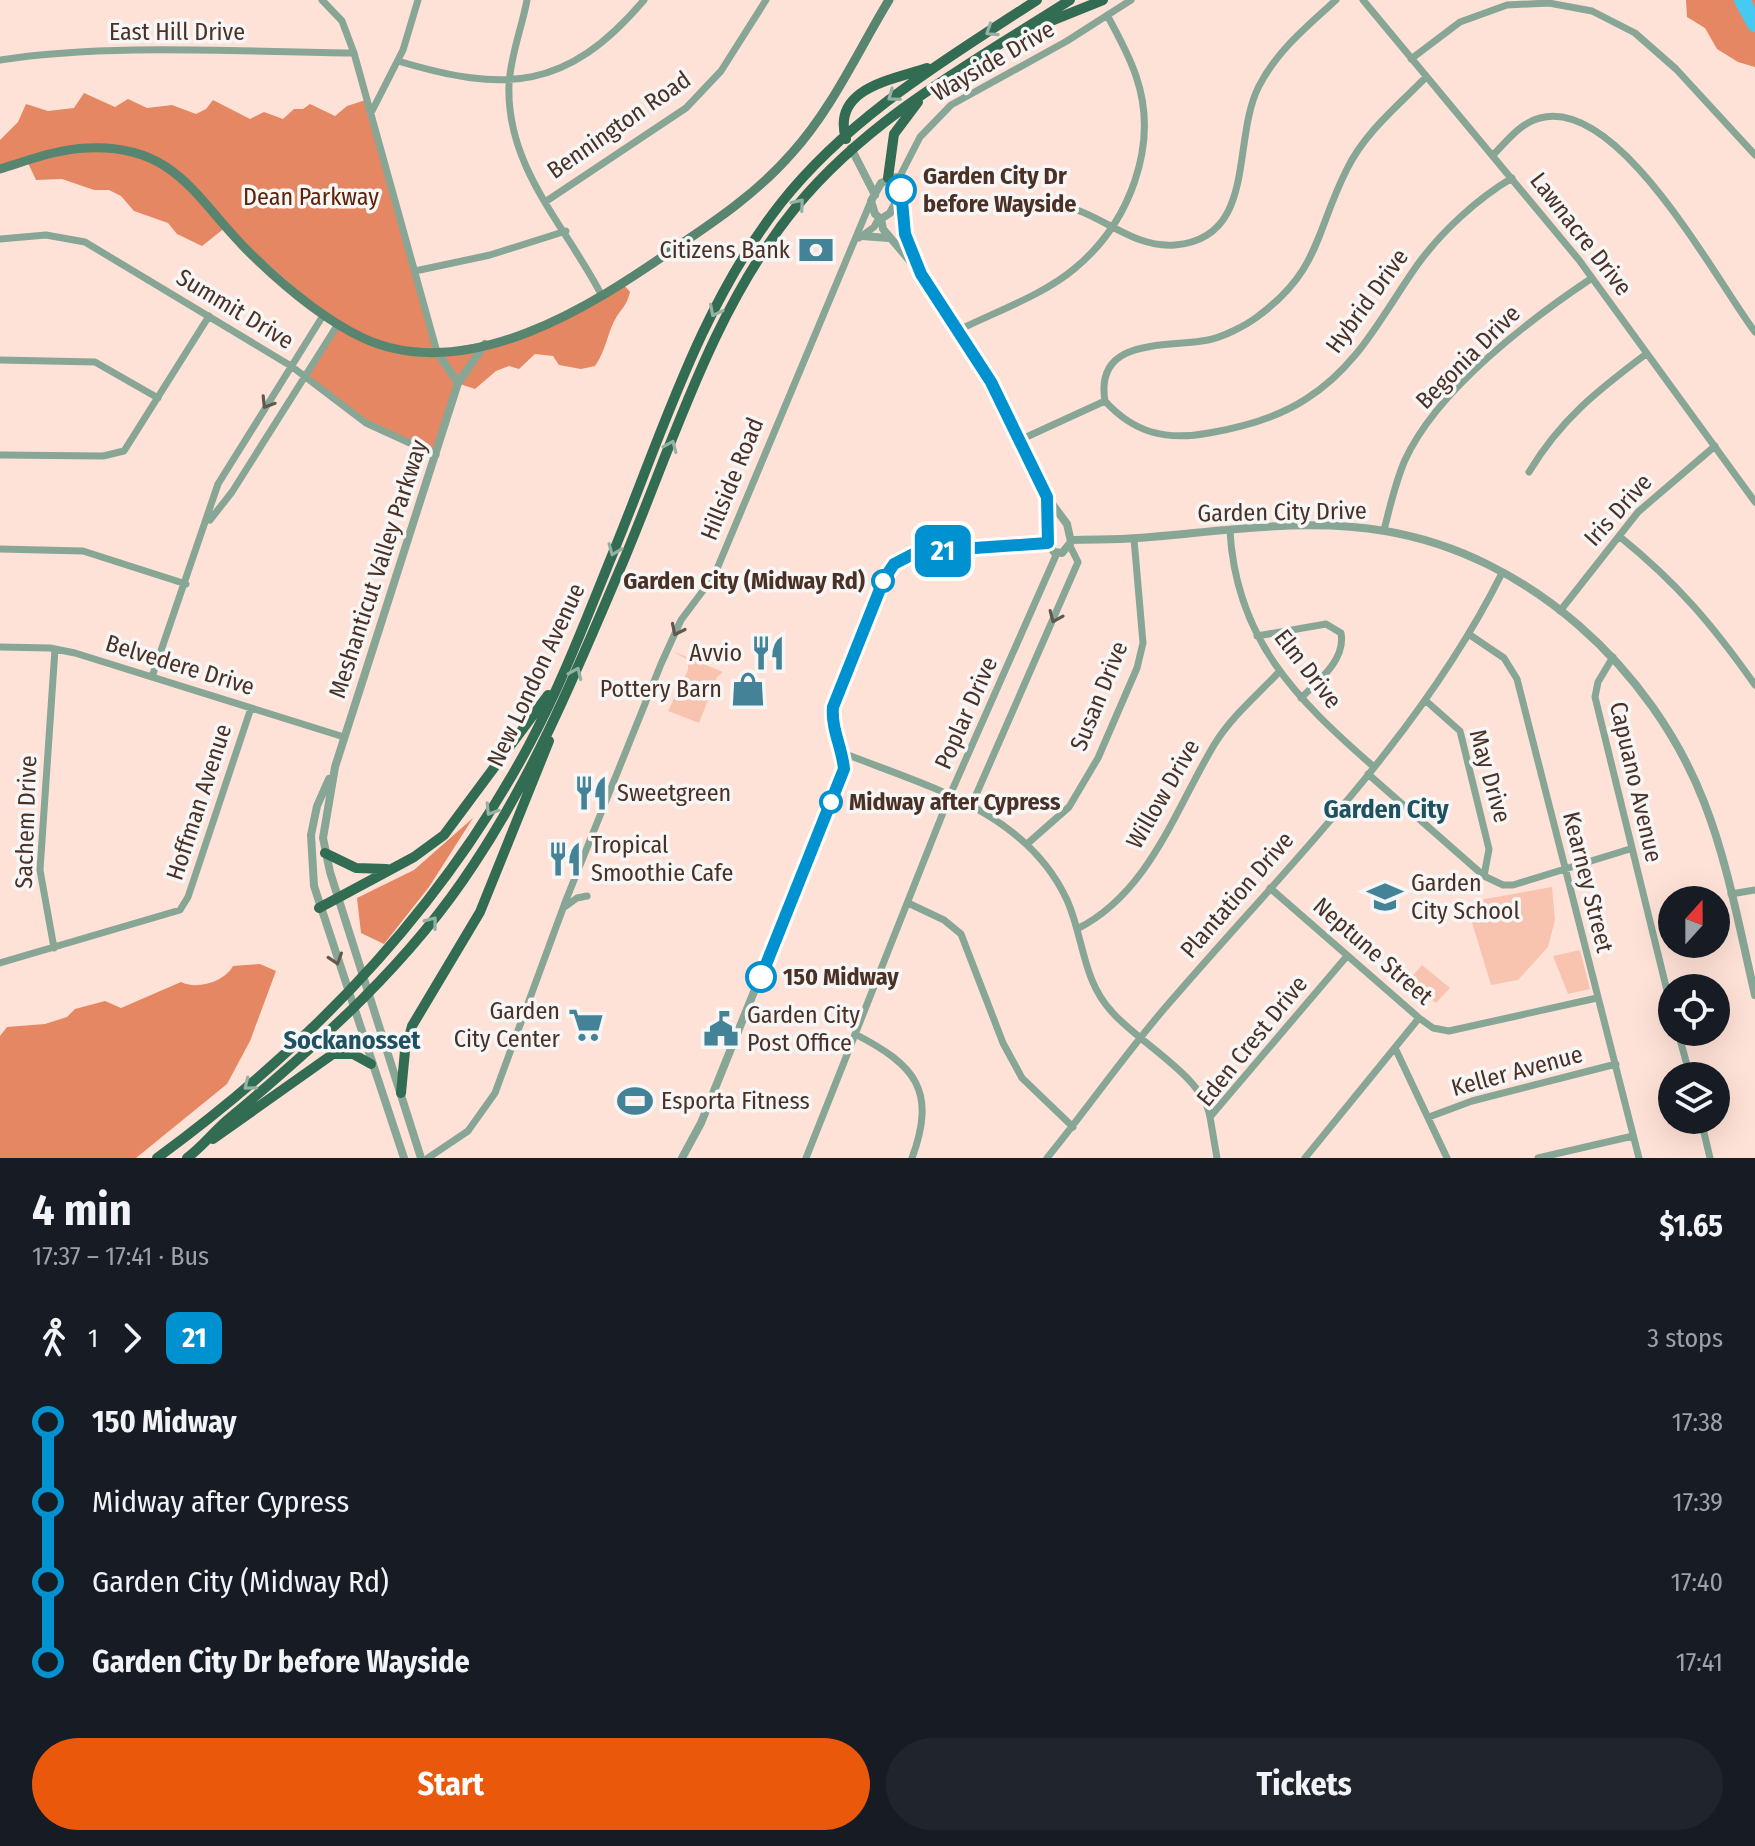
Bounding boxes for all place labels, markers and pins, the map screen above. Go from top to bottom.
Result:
place label: Garden City Dr before Wayside [923,162,1077,218]
marker: Garden City Dr before Wayside [886,175,916,205]
bank icon: Citizens Bank [797,231,835,269]
place label: Citizens Bank [659,236,791,264]
place label: Garden City (Midway Rd) [623,567,865,595]
marker: Garden City (Midway Rd) [872,570,894,592]
restaurant icon: Avvio [749,634,787,672]
place label: Avvio [689,639,742,667]
shop icon: Pottery Barn [729,670,767,708]
place label: Pottery Barn [600,675,722,703]
restaurant icon: Sweetgreen [572,774,610,812]
place label: Sweetgreen [617,779,731,807]
place label: Midway after Cypress [849,788,1061,816]
marker: Midway after Cypress [820,791,842,813]
place label: Tropical Smoothie Cafe [591,831,733,887]
restaurant icon: Tropical Smoothie Cafe [546,840,584,878]
place label: Garden City School [1411,869,1520,925]
school or university icon: Garden City School [1366,878,1404,916]
marker: 150 Midway [746,962,776,992]
place label: 150 Midway [783,963,899,991]
place label: Garden City Center [454,997,561,1053]
place label: Garden City Post Office [747,1001,860,1057]
supermarket icon: Garden City Center [567,1006,605,1044]
public building icon: Garden City Post Office [702,1010,740,1048]
sports icon: Esporta Fitness [616,1082,654,1120]
place label: Esporta Fitness [661,1087,810,1115]

